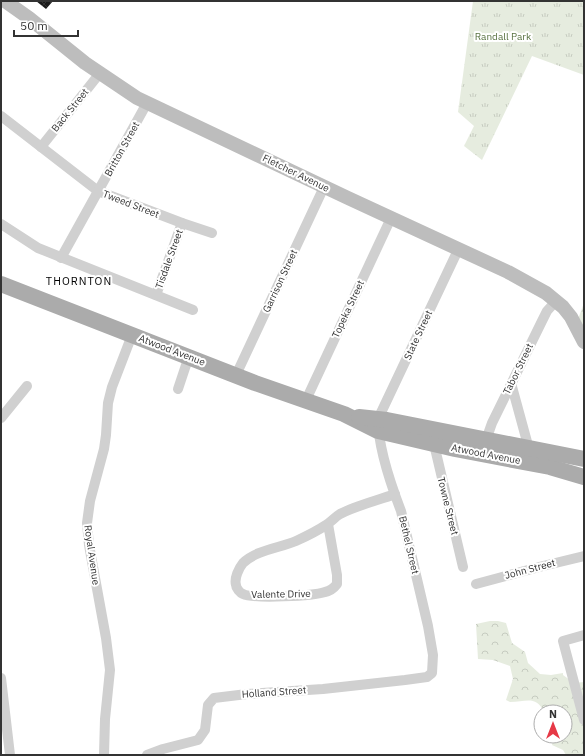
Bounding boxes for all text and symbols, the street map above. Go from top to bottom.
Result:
scale bar [14,12,78,38]
text: 50 m [20,18,48,33]
park label: Randall Park [475,30,532,43]
street label: Back Street [49,85,92,134]
street label: Britton Street [102,119,143,179]
street label: Fletcher Avenue [260,151,332,195]
street label: Tweed Street [101,187,162,221]
street label: Tisdale Street [152,227,186,290]
street label: Garrison Street [260,247,300,315]
district label: THORNTON [46,274,112,288]
street label: Topeka Street [329,278,367,340]
street label: State Street [401,308,435,362]
street label: Atwood Avenue [137,331,208,369]
street label: Tabor Street [500,341,536,397]
street label: Atwood Avenue [450,441,522,467]
street label: Towne Street [435,476,462,537]
street label: Bethel Street [396,515,422,576]
street label: Royal Avenue [81,524,103,586]
street label: John Street [503,556,557,582]
street label: Valente Drive [251,587,311,601]
street label: Holland Street [241,683,307,701]
north arrow [533,704,573,744]
text: N [549,707,557,721]

